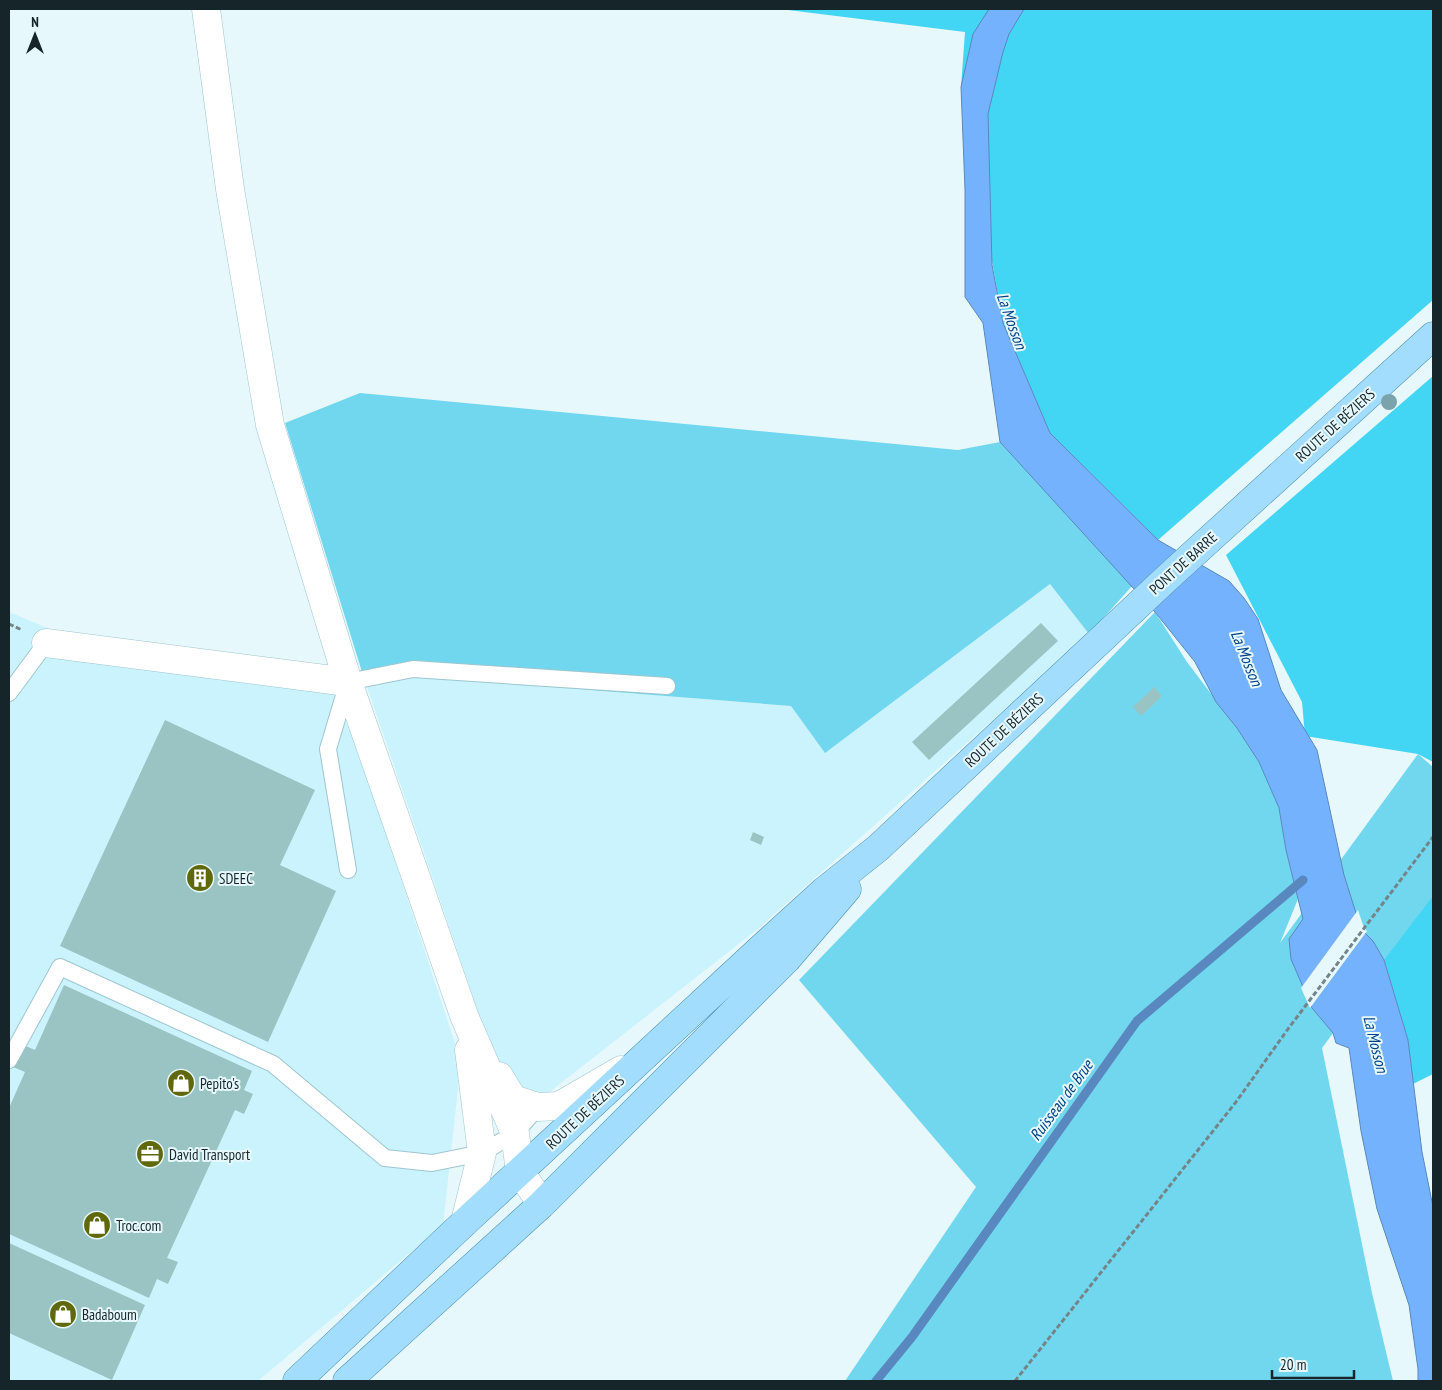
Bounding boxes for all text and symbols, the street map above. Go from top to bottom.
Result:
north arrow [10,10,60,60]
text: N [31,13,39,31]
water label: La Mosson [993,290,1032,353]
street label: ROUTE DE BÉZIERS [1291,384,1379,466]
street label: PONT DE BARRE [1145,528,1221,598]
water label: La Mosson [1227,627,1268,690]
street label: ROUTE DE BÉZIERS [961,689,1047,771]
building icon: SDEEC [185,863,215,893]
place label: SDEEC [219,869,253,888]
water label: La Mosson [1359,1013,1393,1076]
water label: Ruisseau de Brue [1025,1055,1098,1144]
shop icon: Pepito's [166,1068,196,1098]
street label: ROUTE DE BÉZIERS [542,1071,628,1153]
place label: Pepito's [200,1074,239,1093]
office icon: David Transport [135,1139,165,1169]
place label: David Transport [169,1145,250,1164]
shop icon: Troc.com [82,1210,112,1240]
place label: Troc.com [116,1216,161,1235]
shop icon: Badaboum [48,1299,78,1329]
place label: Badaboum [82,1305,137,1324]
scale bar [1272,1348,1354,1380]
text: 20 m [1280,1355,1306,1374]

